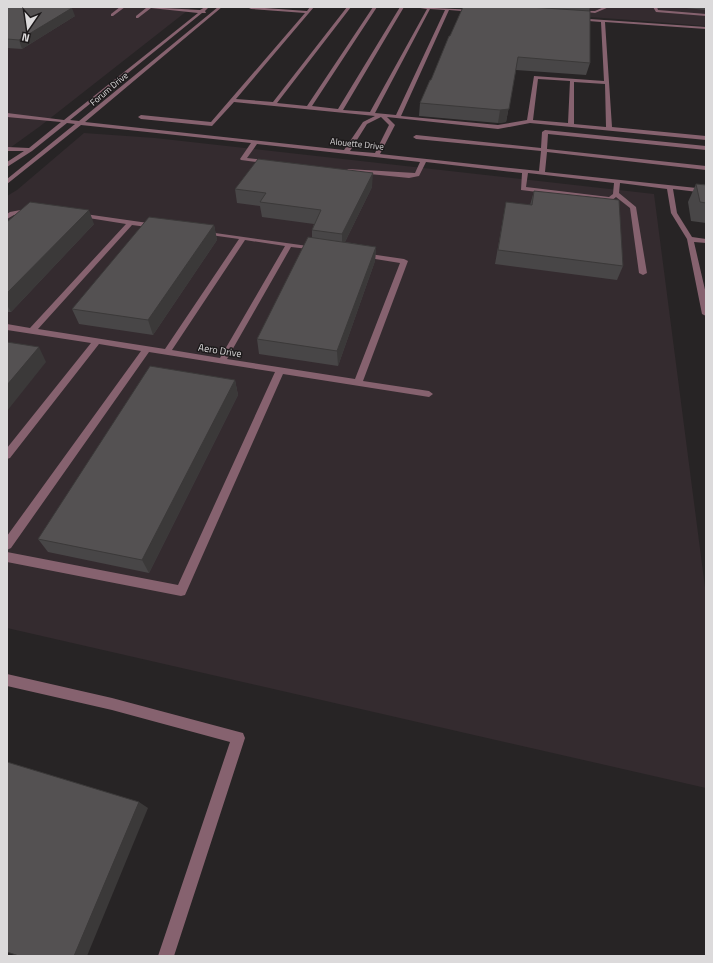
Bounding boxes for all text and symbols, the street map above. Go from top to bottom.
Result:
north arrow [8,8,48,48]
text: N [20,29,31,46]
street label: Forum Drive [87,68,131,109]
street label: Alouette Drive [330,134,385,153]
street label: Aero Drive [197,340,243,361]

